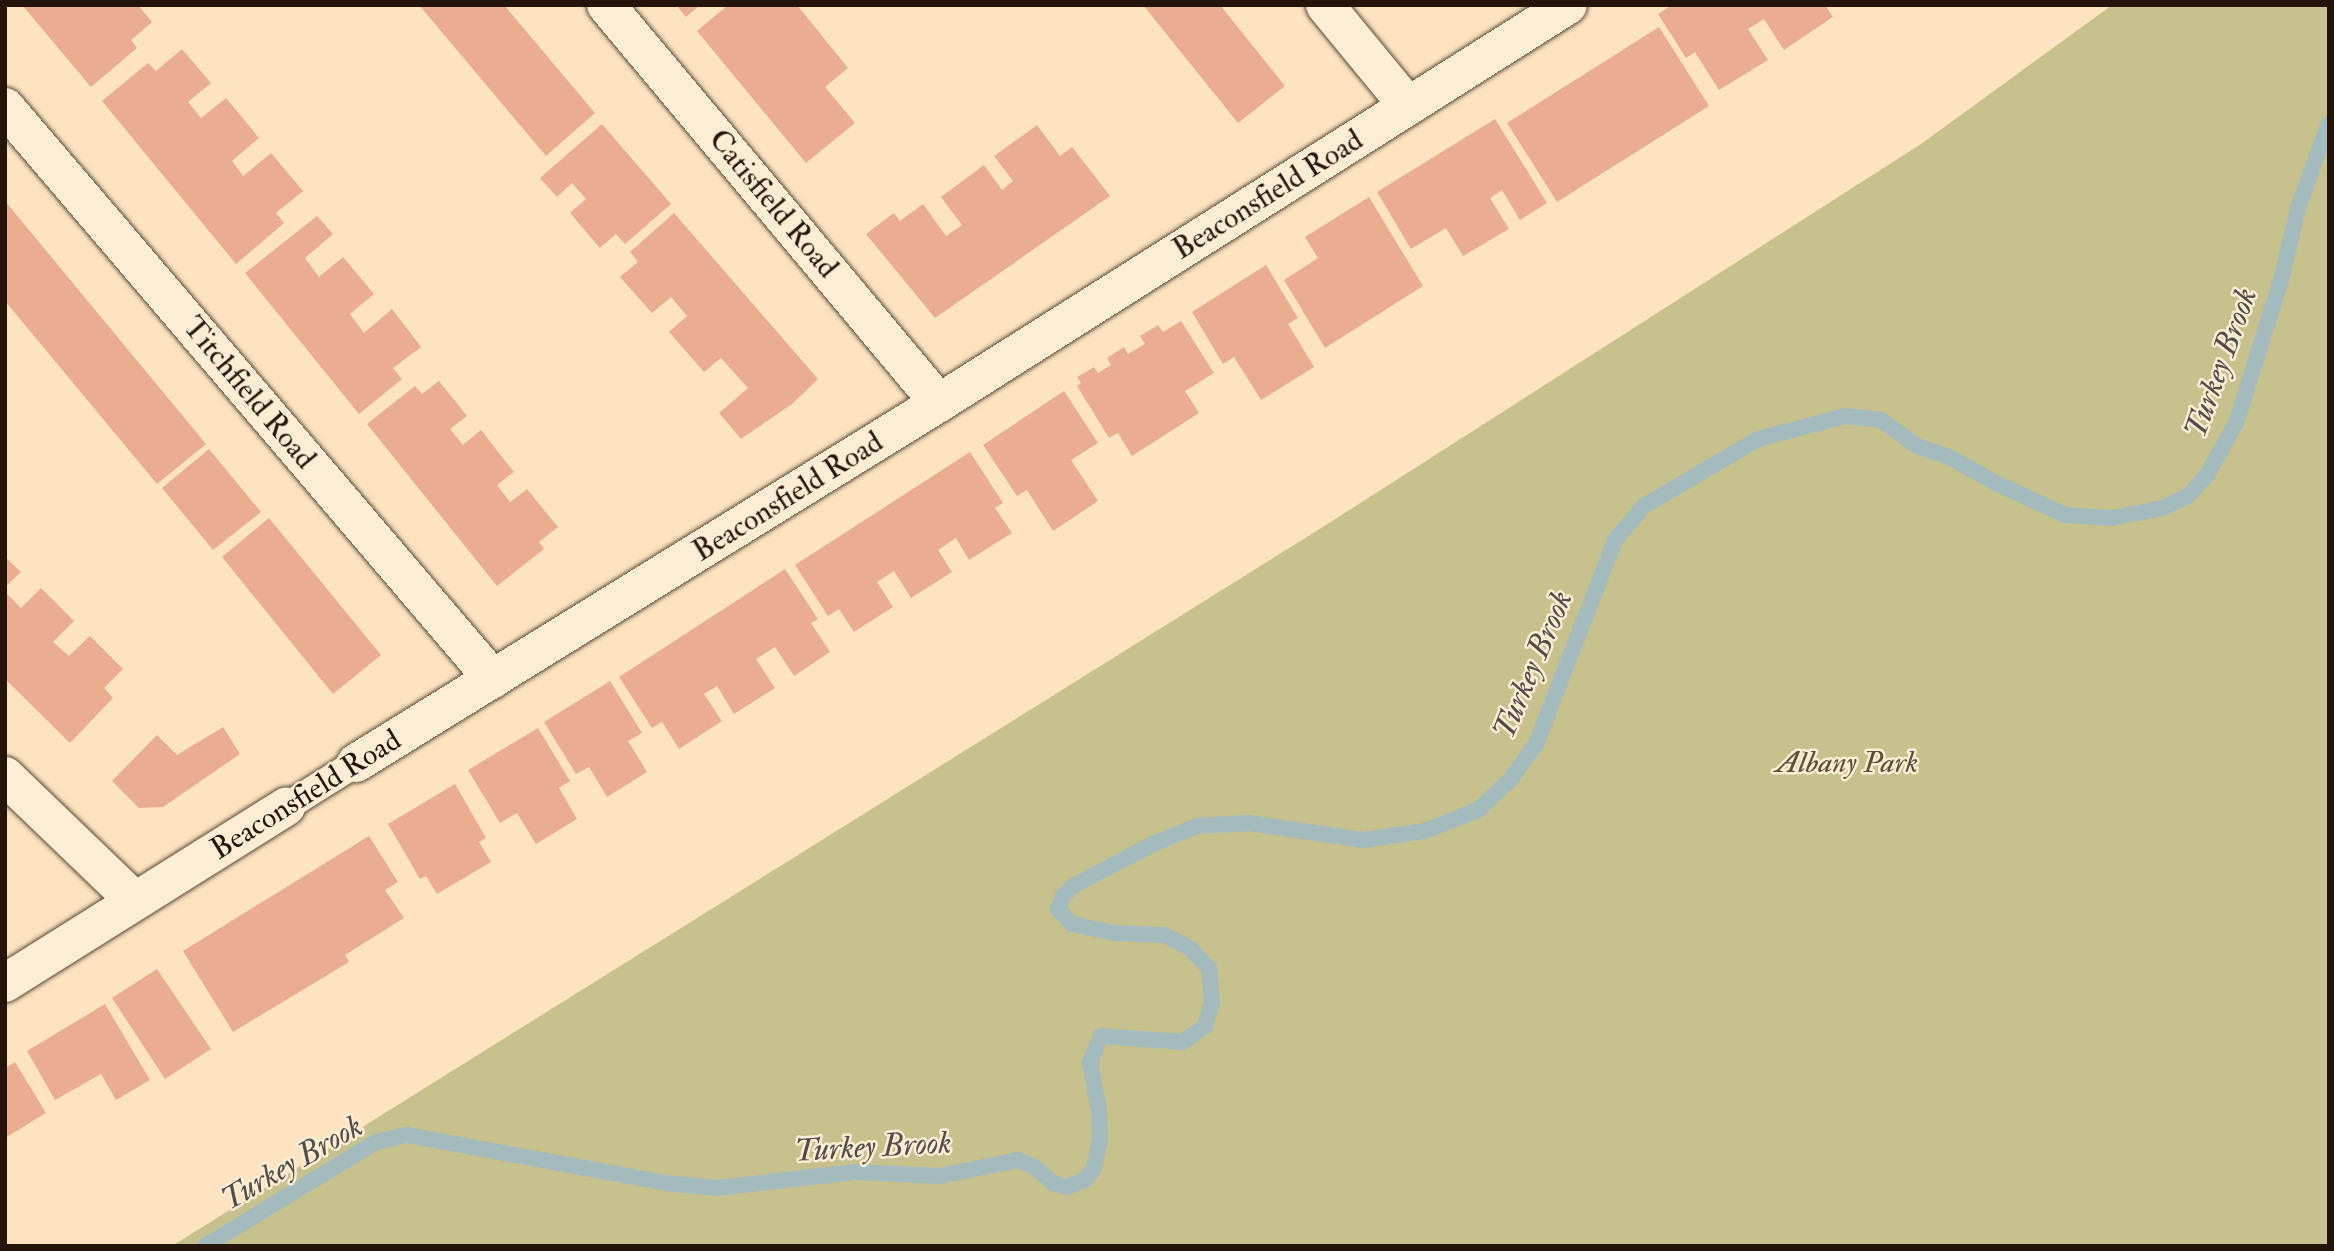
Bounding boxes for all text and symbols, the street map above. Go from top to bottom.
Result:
street label: Beaconsfield Road [1166,122,1370,268]
street label: Catisfield Road [701,123,845,285]
water label: Turkey Brook [2176,283,2266,443]
street label: Titchfield Road [175,310,323,476]
street label: Beaconsfield Road [686,424,890,570]
water label: Turkey Brook [1485,585,1581,745]
street label: Beaconsfield Road [204,722,408,868]
park label: Albany Park [1776,745,1918,781]
water label: Turkey Brook [214,1107,370,1219]
water label: Turkey Brook [794,1124,952,1170]

